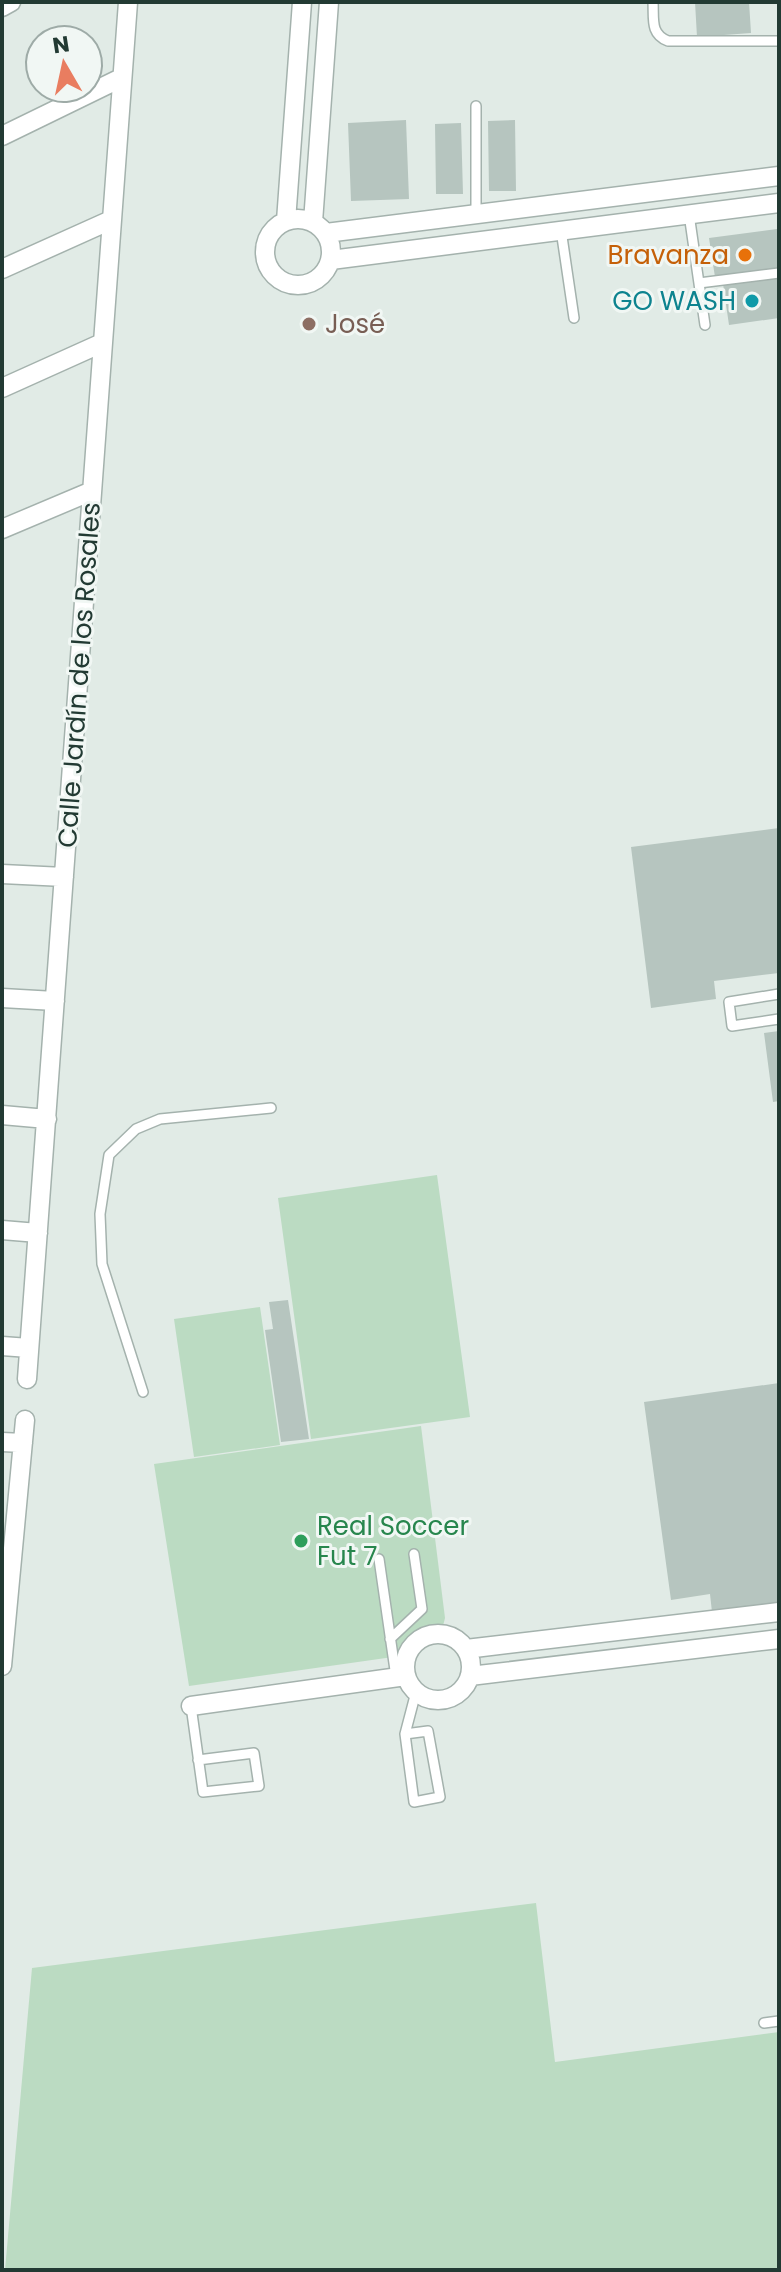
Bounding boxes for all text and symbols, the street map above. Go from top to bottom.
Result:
north arrow [24,24,104,104]
text: N [50,28,72,61]
place label: Bravanza [608,237,729,273]
marker: Bravanza [736,246,754,264]
place label: GO WASH [612,283,736,319]
marker: GO WASH [743,292,761,310]
place label: José [325,306,385,342]
marker: José [300,315,318,333]
street label: Calle Jardín de los Rosales [49,501,109,849]
place label: Real Soccer Fut 7 [317,1508,469,1574]
marker: Real Soccer Fut 7 [292,1532,310,1550]

